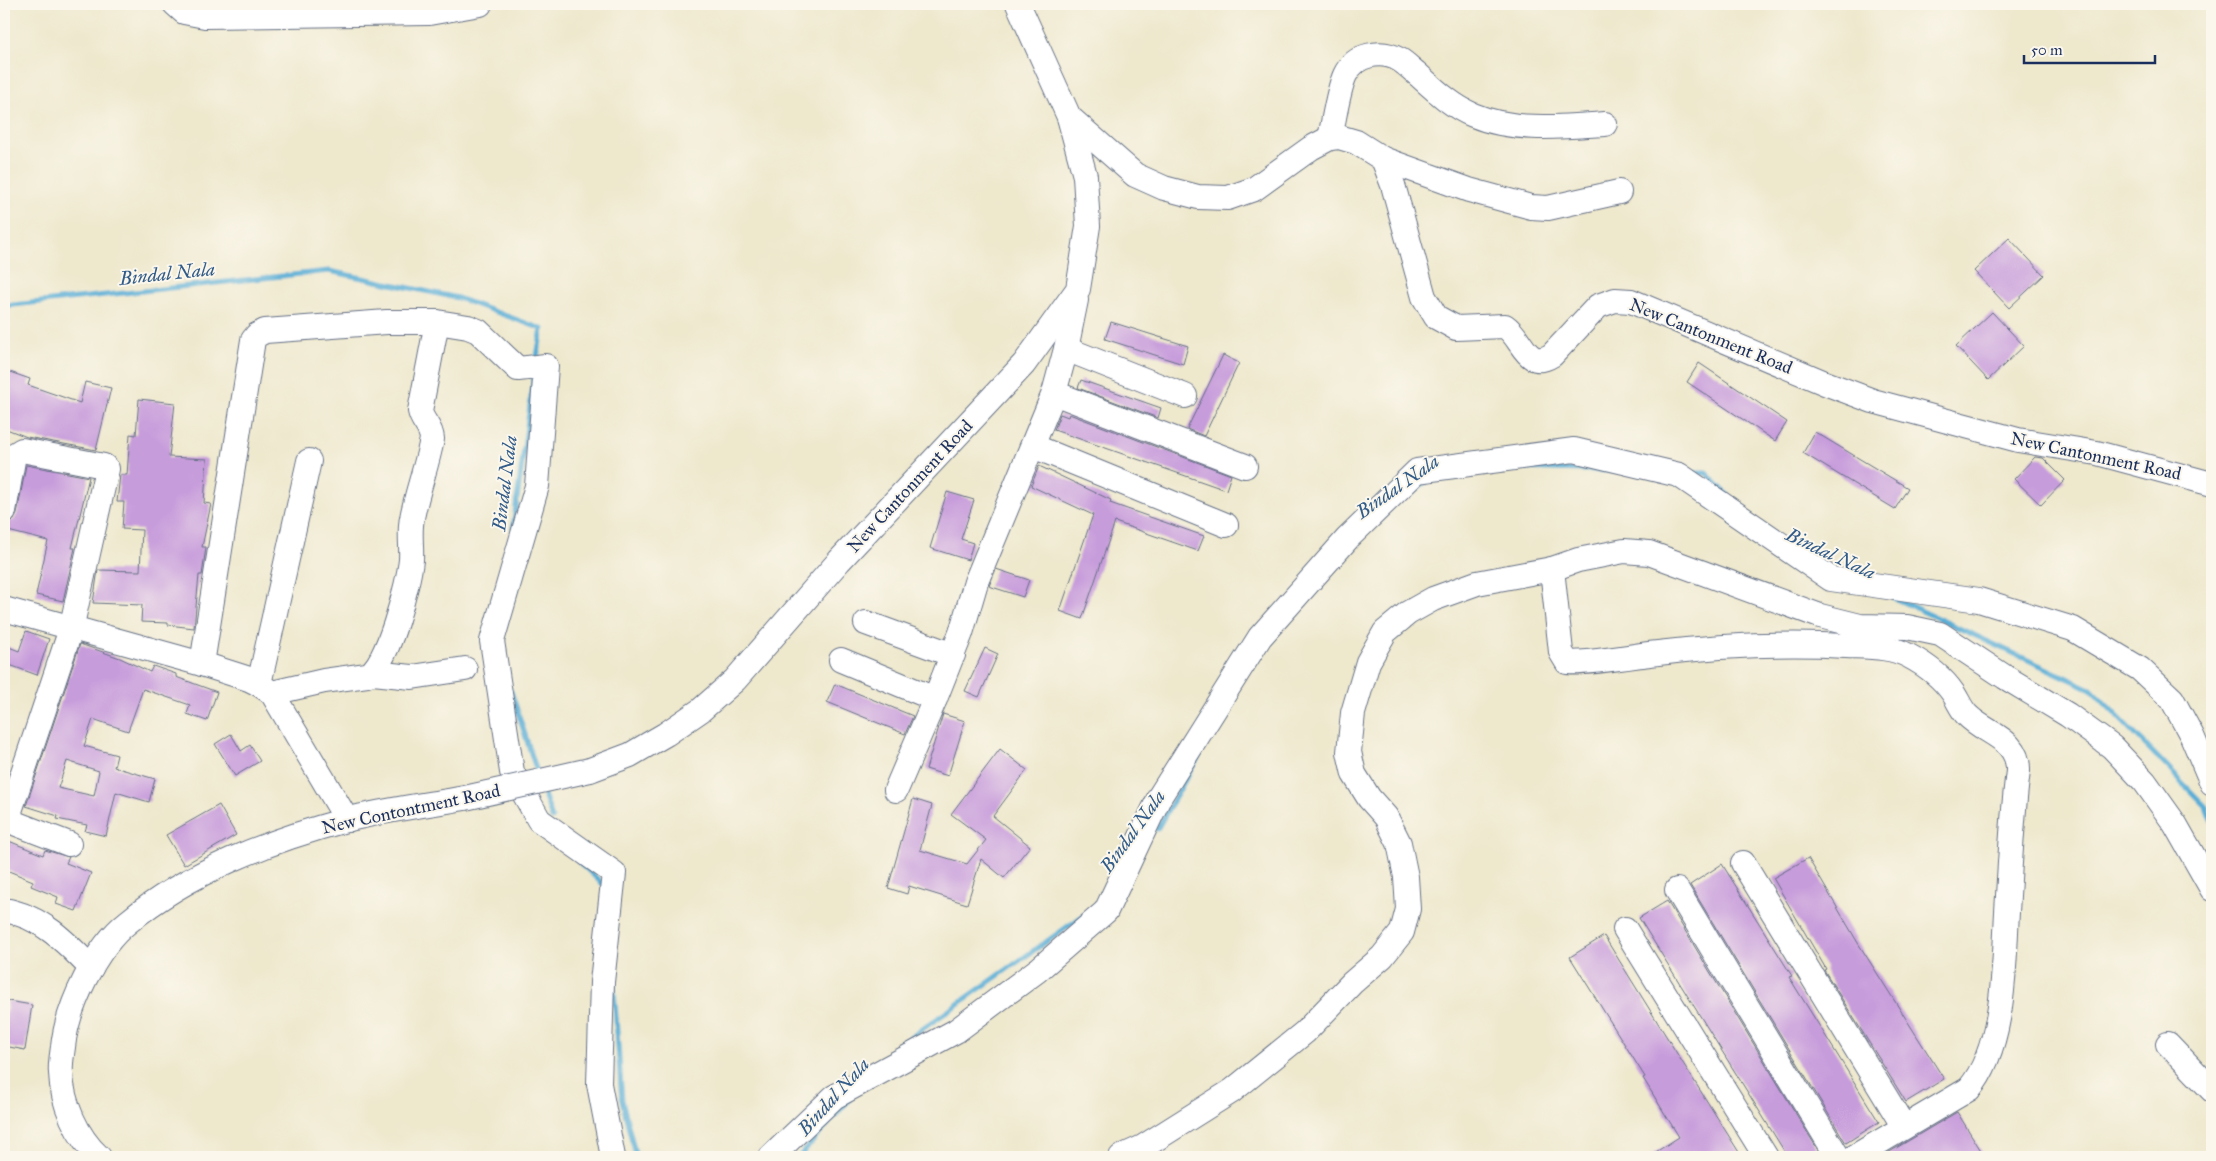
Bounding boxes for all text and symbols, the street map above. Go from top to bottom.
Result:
scale bar [2024,32,2155,64]
text: 50 m [2031,41,2063,59]
water label: Bindal Nala [117,257,216,290]
street label: New Cantonment Road [1626,293,1796,379]
street label: New Cantonment Road [843,415,977,557]
street label: New Cantonment Road [2009,427,2183,485]
water label: Bindal Nala [487,434,522,533]
water label: Bindal Nala [1351,449,1443,524]
water label: Bindal Nala [1781,522,1879,584]
street label: New Contontment Road [320,779,502,839]
water label: Bindal Nala [1094,786,1170,878]
water label: Bindal Nala [792,1053,874,1140]

